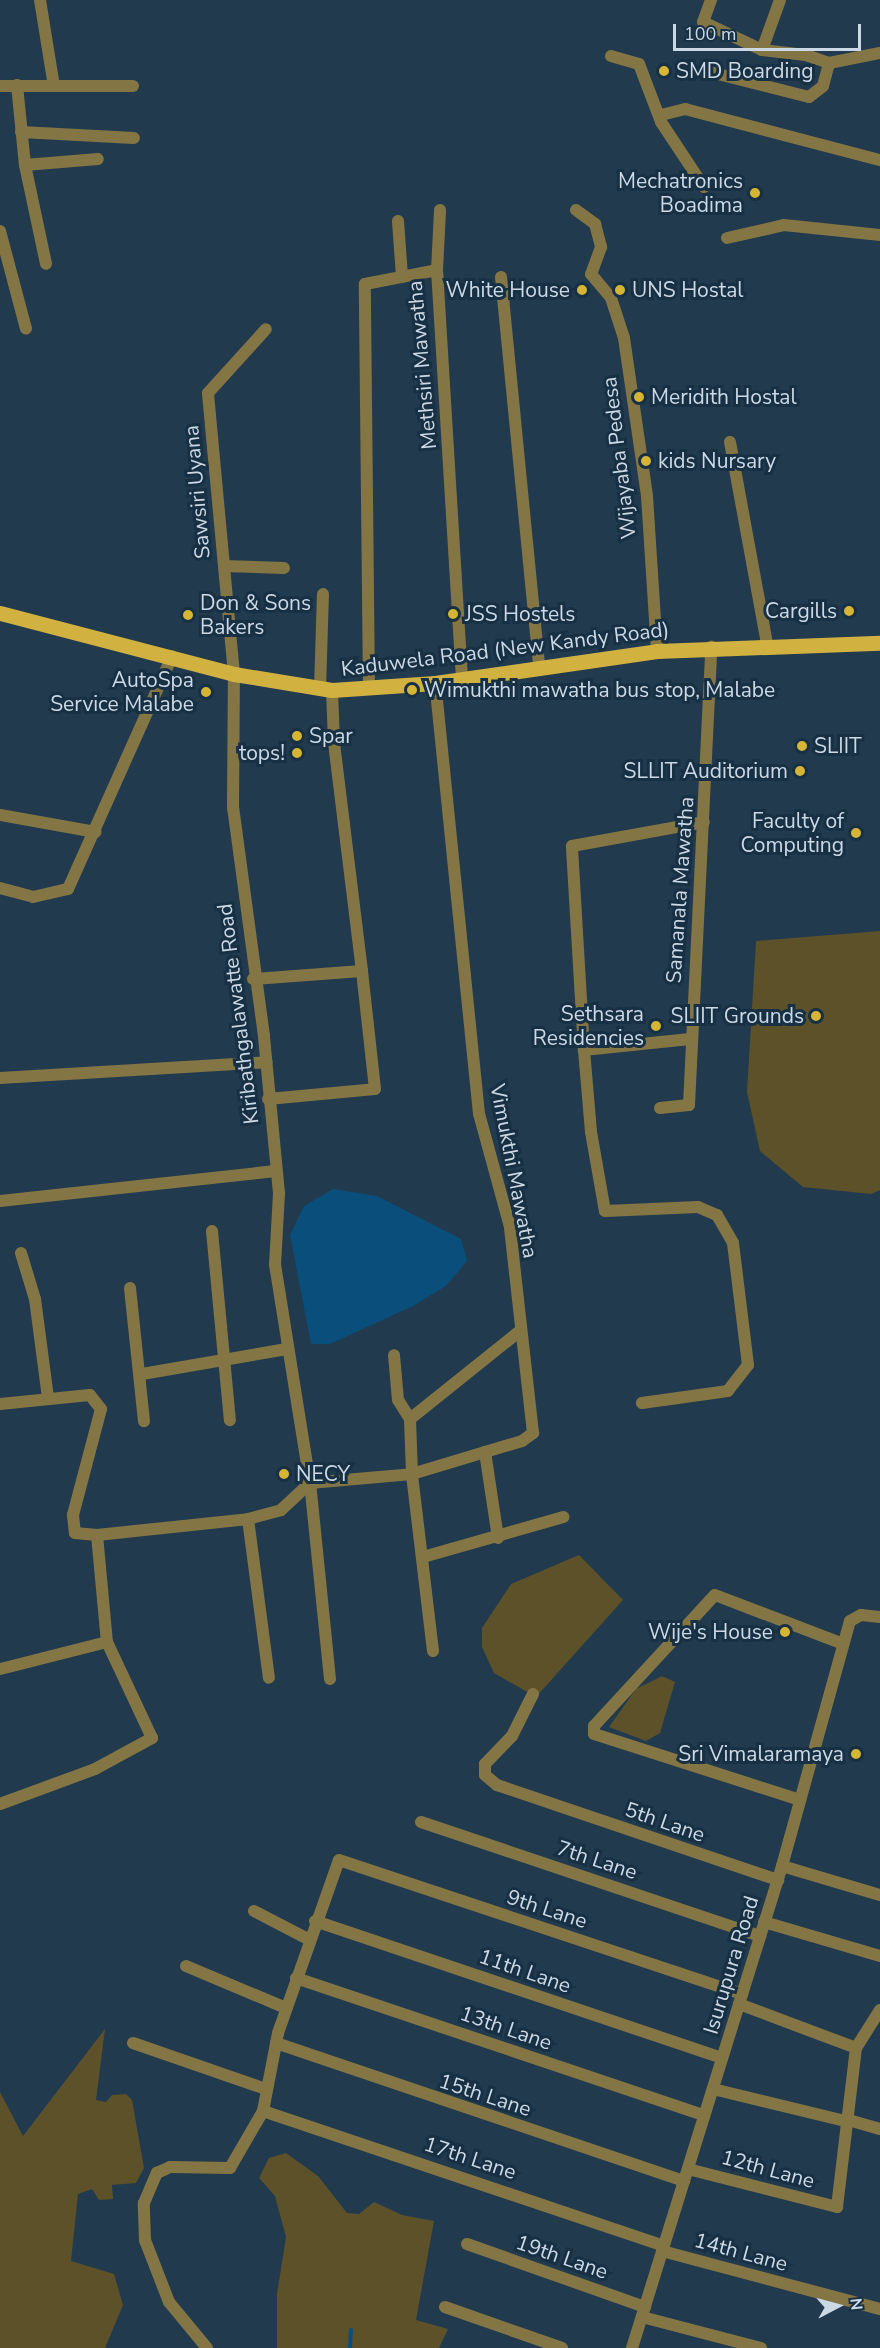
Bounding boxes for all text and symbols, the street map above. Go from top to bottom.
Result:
scale bar [676,12,864,50]
text: 100 m [684,22,736,46]
place label: SMD Boarding [676,58,814,84]
marker: SMD Boarding [657,64,671,78]
place label: Mechatronics Boadima [618,168,743,218]
marker: Mechatronics Boadima [748,186,762,200]
place label: White House [446,277,570,303]
place label: UNS Hostal [632,277,743,303]
street label: Methsiri Mawatha [402,280,442,450]
marker: White House [575,283,589,297]
marker: UNS Hostal [613,283,627,297]
street label: Wijayaba Pedesa [597,376,641,540]
place label: Meridith Hostal [651,384,797,410]
marker: Meridith Hostal [632,390,646,404]
street label: Sawsiri Uyana [179,424,215,560]
place label: kids Nursary [658,448,776,474]
marker: kids Nursary [639,454,653,468]
place label: Don & Sons Bakers [200,590,311,640]
place label: Cargills [765,598,837,624]
place label: JSS Hostels [465,601,575,627]
marker: Cargills [842,604,856,618]
marker: JSS Hostels [446,607,460,621]
marker: Don & Sons Bakers [181,608,195,622]
street label: Kaduwela Road (New Kandy Road) [340,616,670,682]
place label: AutoSpa Service Malabe [50,667,194,717]
place label: Wimukthi mawatha bus stop, Malabe [424,677,775,703]
marker: Wimukthi mawatha bus stop, Malabe [405,683,419,697]
marker: AutoSpa Service Malabe [199,685,213,699]
place label: Spar [309,723,353,749]
marker: Spar [290,729,304,743]
place label: SLIIT [814,733,862,759]
marker: SLIIT [795,739,809,753]
place label: tops! [239,740,285,766]
marker: tops! [290,746,304,760]
place label: SLLIT Auditorium [624,758,788,784]
marker: SLLIT Auditorium [793,764,807,778]
street label: Samanala Mawatha [661,796,699,984]
place label: Faculty of Computing [740,808,844,858]
marker: Faculty of Computing [849,826,863,840]
street label: Kiribathgalawatte Road [212,902,264,1126]
place label: Sethsara Residencies [533,1001,644,1051]
place label: SLIIT Grounds [671,1003,804,1029]
marker: SLIIT Grounds [809,1009,823,1023]
marker: Sethsara Residencies [649,1019,663,1033]
street label: Vimukthi Mawatha [485,1082,543,1260]
place label: NECY [296,1461,350,1487]
marker: NECY [277,1467,291,1481]
place label: Wije's House [648,1619,773,1645]
marker: Wije's House [778,1625,792,1639]
place label: Sri Vimalaramaya [678,1741,844,1767]
marker: Sri Vimalaramaya [849,1747,863,1761]
street label: 5th Lane [622,1797,708,1847]
street label: 7th Lane [554,1835,640,1885]
street label: 9th Lane [504,1884,590,1934]
street label: Isurupura Road [698,1893,764,2037]
street label: 11th Lane [476,1944,574,1998]
street label: 13th Lane [457,2001,555,2055]
street label: 15th Lane [436,2068,534,2122]
street label: 17th Lane [421,2131,519,2185]
street label: 12th Lane [719,2144,817,2194]
street label: 14th Lane [692,2227,790,2277]
street label: 19th Lane [513,2230,611,2284]
north arrow [808,2276,868,2336]
text: N [844,2297,867,2311]

